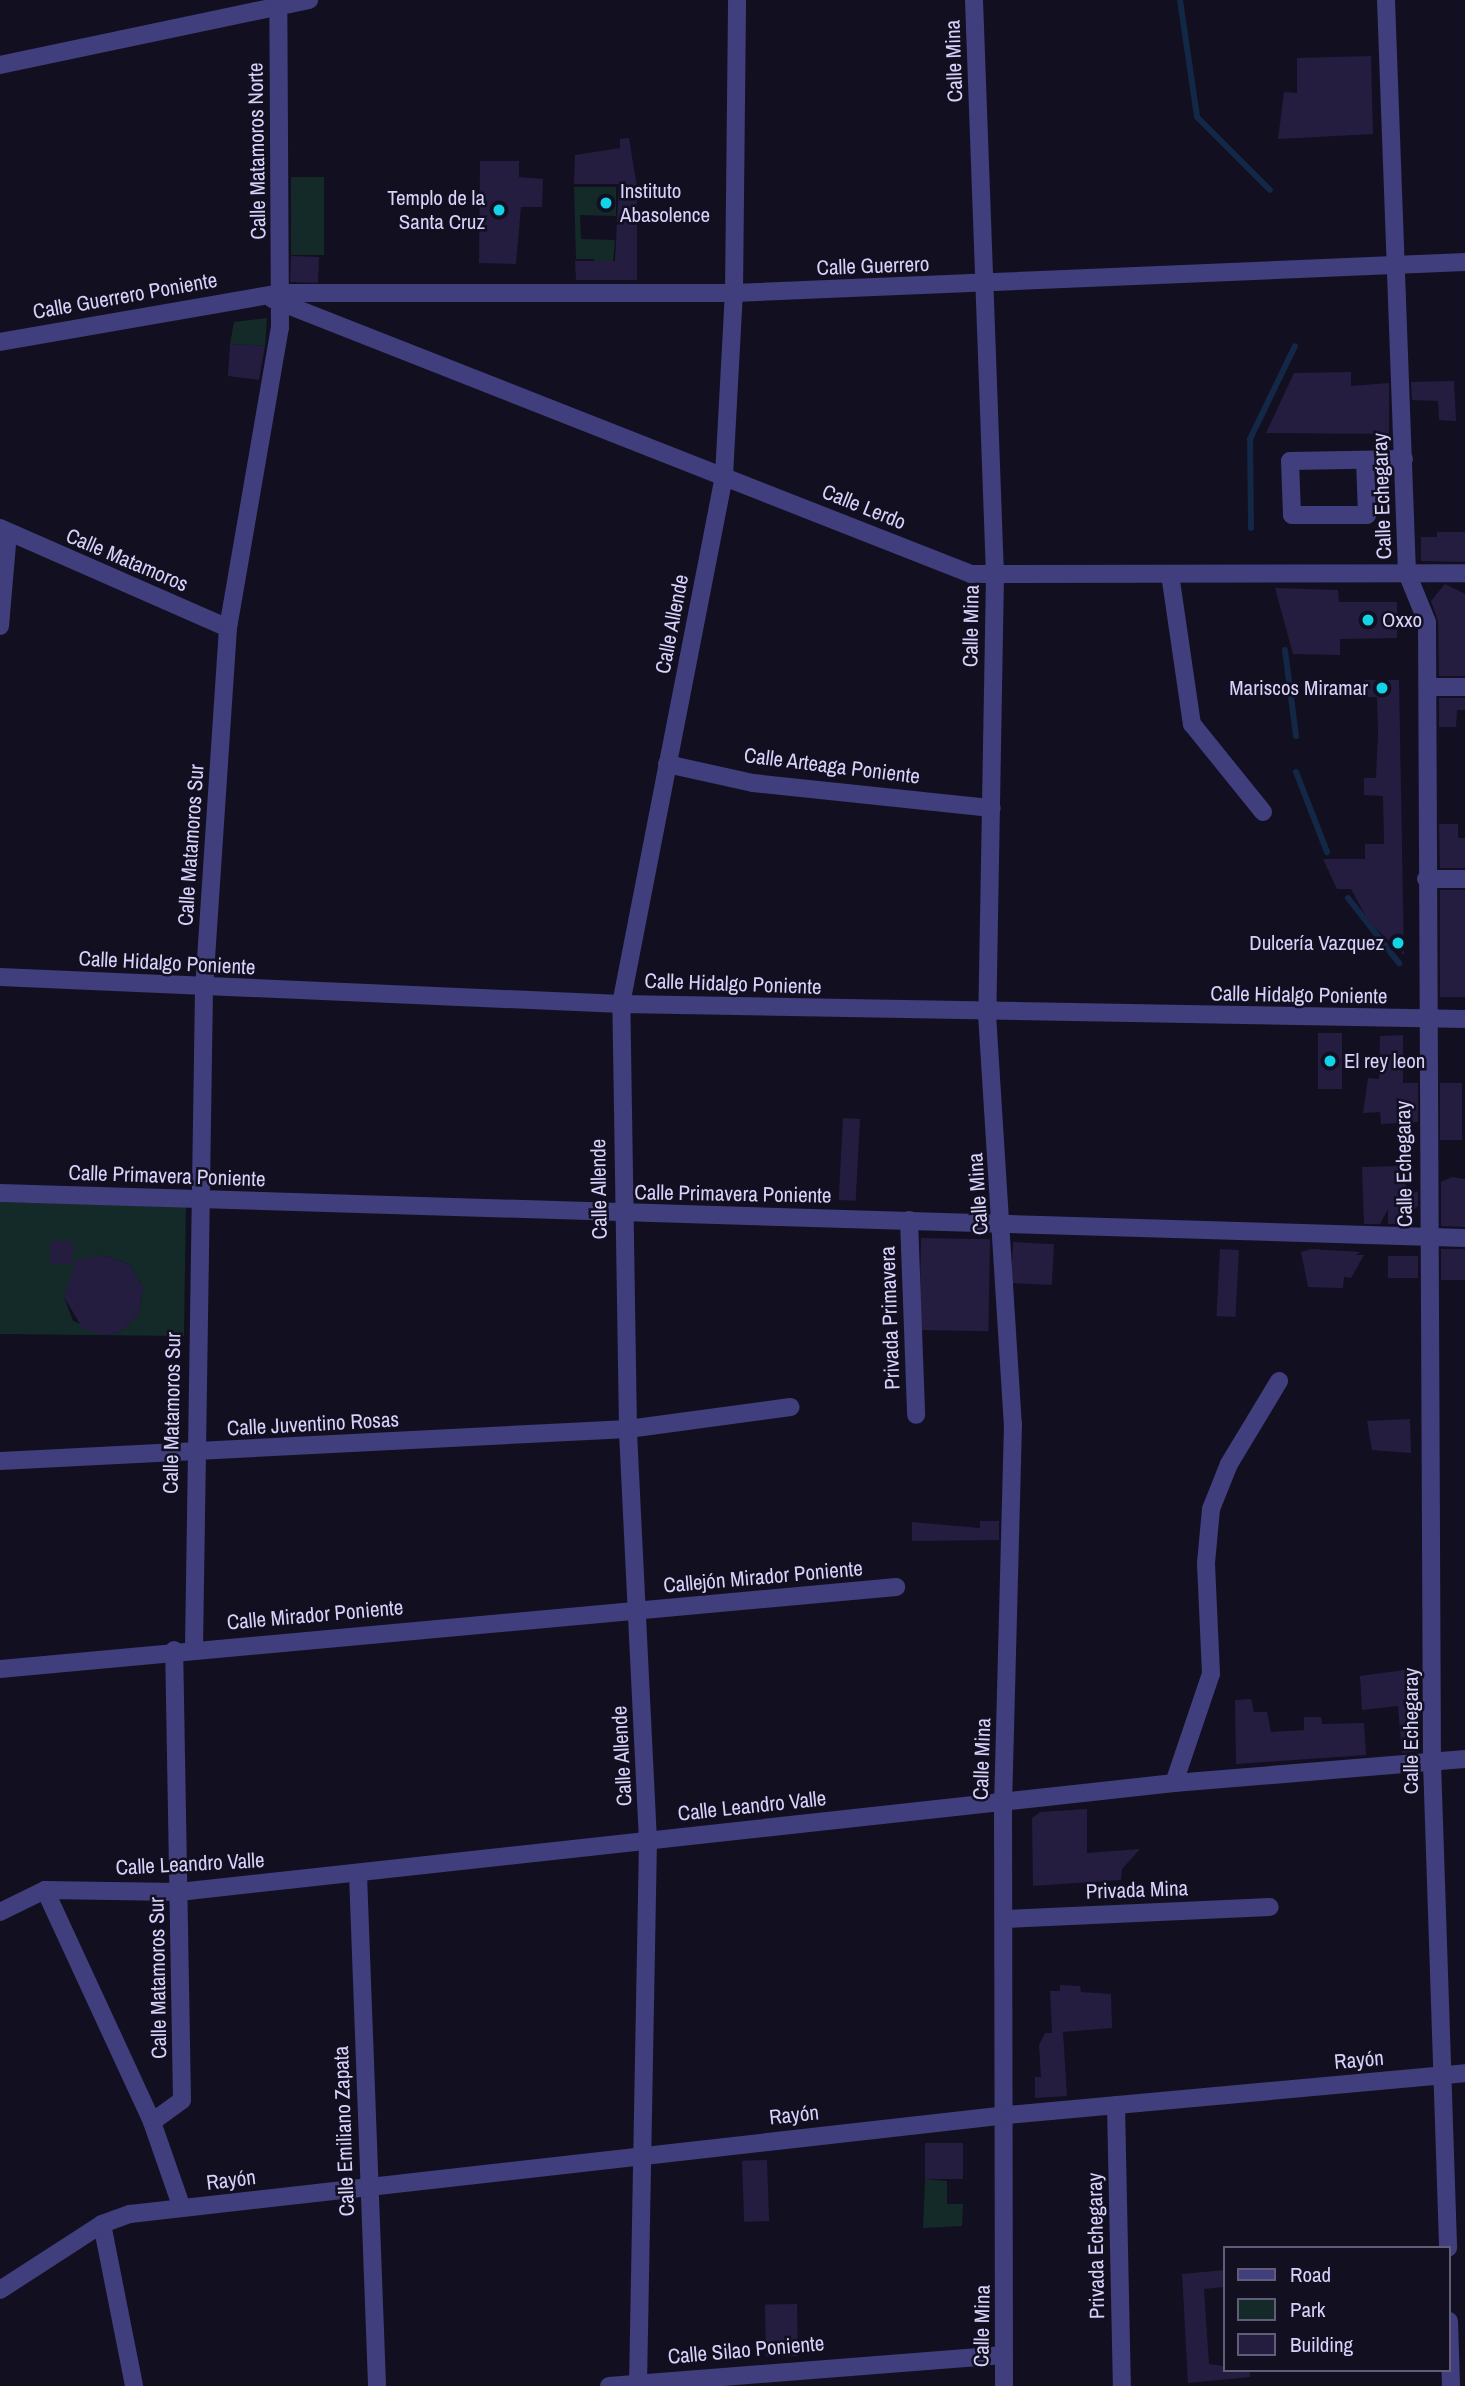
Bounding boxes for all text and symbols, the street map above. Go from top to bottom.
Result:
street label: Calle Mina [940,19,968,103]
street label: Calle Matamoros Norte [243,62,271,240]
place label: Instituto Abasolence [620,178,710,228]
place label: Templo de la Santa Cruz [387,185,485,235]
marker: Instituto Abasolence [598,195,614,211]
marker: Templo de la Santa Cruz [491,202,507,218]
street label: Calle Guerrero [816,251,930,281]
street label: Calle Guerrero Poniente [31,267,219,325]
street label: Calle Echegaray [1367,432,1397,560]
street label: Calle Lerdo [818,479,910,535]
street label: Calle Matamoros [62,523,192,597]
street label: Calle Allende [650,572,694,676]
street label: Calle Mina [958,585,984,667]
place label: Oxxo [1382,607,1422,633]
marker: Oxxo [1360,612,1376,628]
place label: Mariscos Miramar [1229,675,1368,701]
marker: Mariscos Miramar [1374,680,1390,696]
street label: Calle Arteaga Poniente [742,743,922,789]
street label: Calle Matamoros Sur [173,763,209,927]
place label: Dulcería Vazquez [1249,930,1384,956]
marker: Dulcería Vazquez [1390,935,1406,951]
street label: Calle Hidalgo Poniente [78,946,256,980]
street label: Calle Hidalgo Poniente [644,968,822,1000]
street label: Calle Hidalgo Poniente [1210,981,1388,1009]
place label: El rey leon [1344,1048,1425,1074]
marker: El rey leon [1322,1053,1338,1069]
street label: Calle Echegaray [1390,1101,1418,1227]
street label: Calle Allende [586,1138,612,1240]
street label: Calle Mina [963,1152,993,1236]
street label: Calle Primavera Poniente [68,1160,266,1192]
street label: Calle Primavera Poniente [634,1180,832,1208]
street label: Privada Primavera [875,1246,905,1390]
street label: Calle Matamoros Sur [158,1332,186,1494]
street label: Calle Juventino Rosas [226,1407,400,1441]
street label: Callejón Mirador Poniente [662,1556,864,1598]
street label: Calle Mirador Poniente [226,1595,404,1635]
street label: Calle Echegaray [1398,1668,1424,1794]
street label: Calle Allende [607,1705,637,1807]
street label: Calle Mina [968,1717,996,1801]
street label: Calle Leandro Valle [677,1786,827,1826]
street label: Calle Leandro Valle [115,1848,265,1880]
street label: Privada Mina [1085,1876,1189,1904]
street label: Calle Matamoros Sur [144,1897,172,2059]
street label: Calle Emiliano Zapata [328,2045,360,2217]
street label: Rayón [1333,2045,1385,2075]
street label: Rayón [768,2100,820,2130]
street label: Rayón [205,2164,257,2196]
street label: Privada Echegaray [1082,2173,1110,2319]
legend [1224,2246,1451,2372]
text: Road [1290,2260,1331,2289]
street label: Calle Mina [969,2285,995,2367]
text: Park [1290,2295,1325,2324]
text: Building [1290,2330,1353,2359]
street label: Calle Silao Poniente [667,2331,825,2369]

